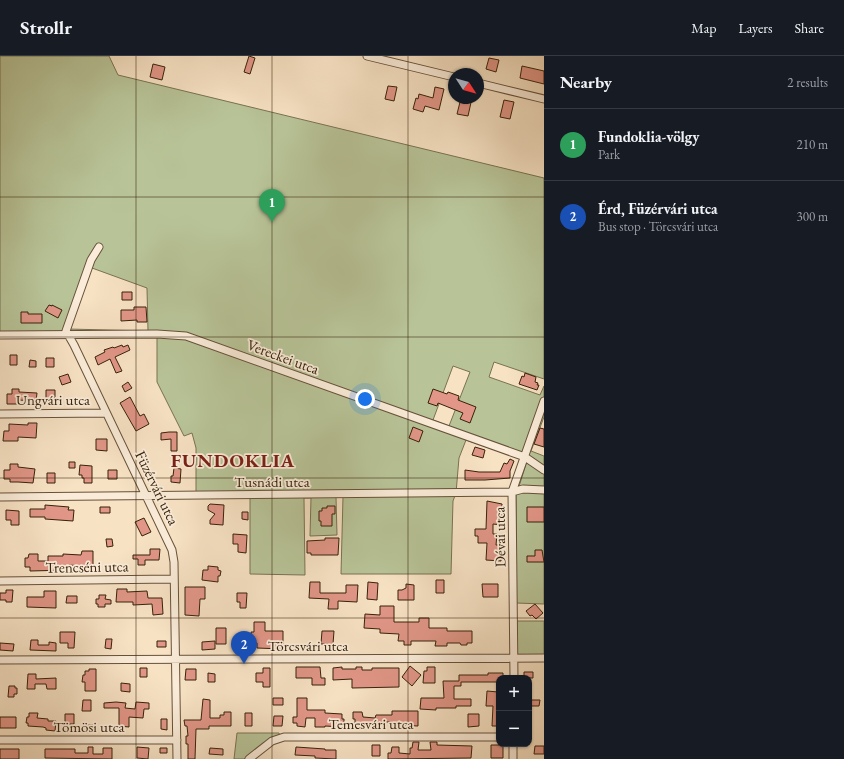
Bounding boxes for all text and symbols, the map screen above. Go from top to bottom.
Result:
text: Strollr [20,15,72,40]
text: Map [691,19,716,37]
text: Layers [738,19,773,37]
text: Share [795,19,824,37]
north arrow [448,68,484,104]
text: Nearby [560,71,612,93]
text: 2 results [787,74,828,91]
text: Fundoklia-völgy [598,127,700,146]
text: 1 [570,136,576,153]
text: 210 m [797,136,828,153]
text: Park [598,146,620,163]
pin: 1 [259,189,285,222]
text: Érd, Füzérvári utca [598,199,718,218]
text: 2 [570,208,576,225]
text: 300 m [797,208,828,225]
text: Bus stop · Törcsvári utca [598,218,718,235]
street label: Vereckei utca [245,335,322,378]
your location [355,389,375,409]
street label: Ungvári utca [16,390,90,409]
street label: Füzérvári utca [131,447,184,528]
district label: FUNDOKLIA [171,448,295,473]
street label: Tusnádi utca [234,472,310,491]
street label: Dévai utca [489,507,510,567]
street label: Trencséni utca [45,556,129,577]
pin: 2 [231,631,257,664]
street label: Törcsvári utca [268,636,348,655]
map controls [496,675,532,747]
button: + [496,675,532,711]
button: − [496,711,532,747]
street label: Temesvári utca [328,714,414,733]
street label: Tömösi utca [54,717,125,736]

